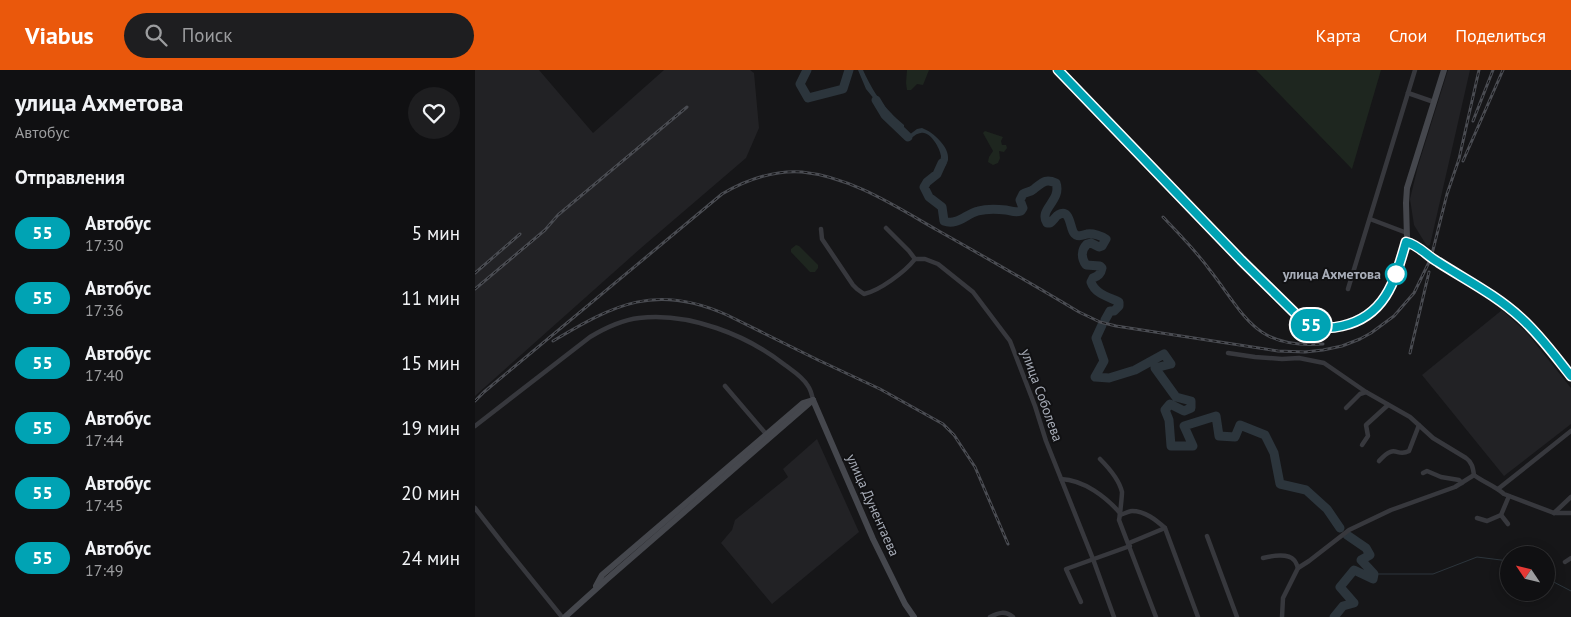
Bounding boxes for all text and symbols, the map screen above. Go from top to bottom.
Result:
search box [124,13,474,58]
text: Viabus [25,20,94,51]
icon: search [142,21,170,49]
text: Поиск [182,23,232,47]
text: Карта [1316,24,1361,47]
text: Слои [1389,24,1427,47]
text: Поделиться [1455,24,1546,47]
text: улица Ахметова [15,87,183,118]
button: heart [408,87,460,139]
text: Автобус [15,122,70,142]
text: Отправления [15,165,125,189]
text: Автобус [85,211,151,235]
text: 55 [32,221,53,244]
text: 5 мин [412,221,460,245]
text: 17:30 [85,235,123,255]
marker: улица Ахметова [1385,263,1407,285]
place label: улица Ахметова [1282,265,1381,283]
text: Автобус [85,276,151,300]
text: 55 [32,286,53,309]
text: 11 мин [401,286,460,310]
text: 17:36 [85,300,123,320]
line badge: 55 [1289,309,1333,341]
text: 55 [1301,313,1321,336]
text: Автобус [85,341,151,365]
street label: улица Соболева [1017,346,1067,444]
text: 55 [32,351,53,374]
text: 15 мин [401,351,460,375]
text: 17:40 [85,365,123,385]
text: Автобус [85,406,151,430]
text: 55 [32,416,53,439]
text: 19 мин [401,416,460,440]
text: 17:44 [85,430,123,450]
street label: улица Дунентаева [842,451,904,559]
text: Автобус [85,471,151,495]
text: 55 [32,481,53,504]
text: 20 мин [401,481,460,505]
text: 17:45 [85,495,123,515]
text: Автобус [85,536,151,560]
text: 55 [32,546,53,569]
text: 24 мин [401,546,460,570]
north arrow [1500,546,1555,601]
map controls [1500,546,1555,601]
text: 17:49 [85,560,123,580]

